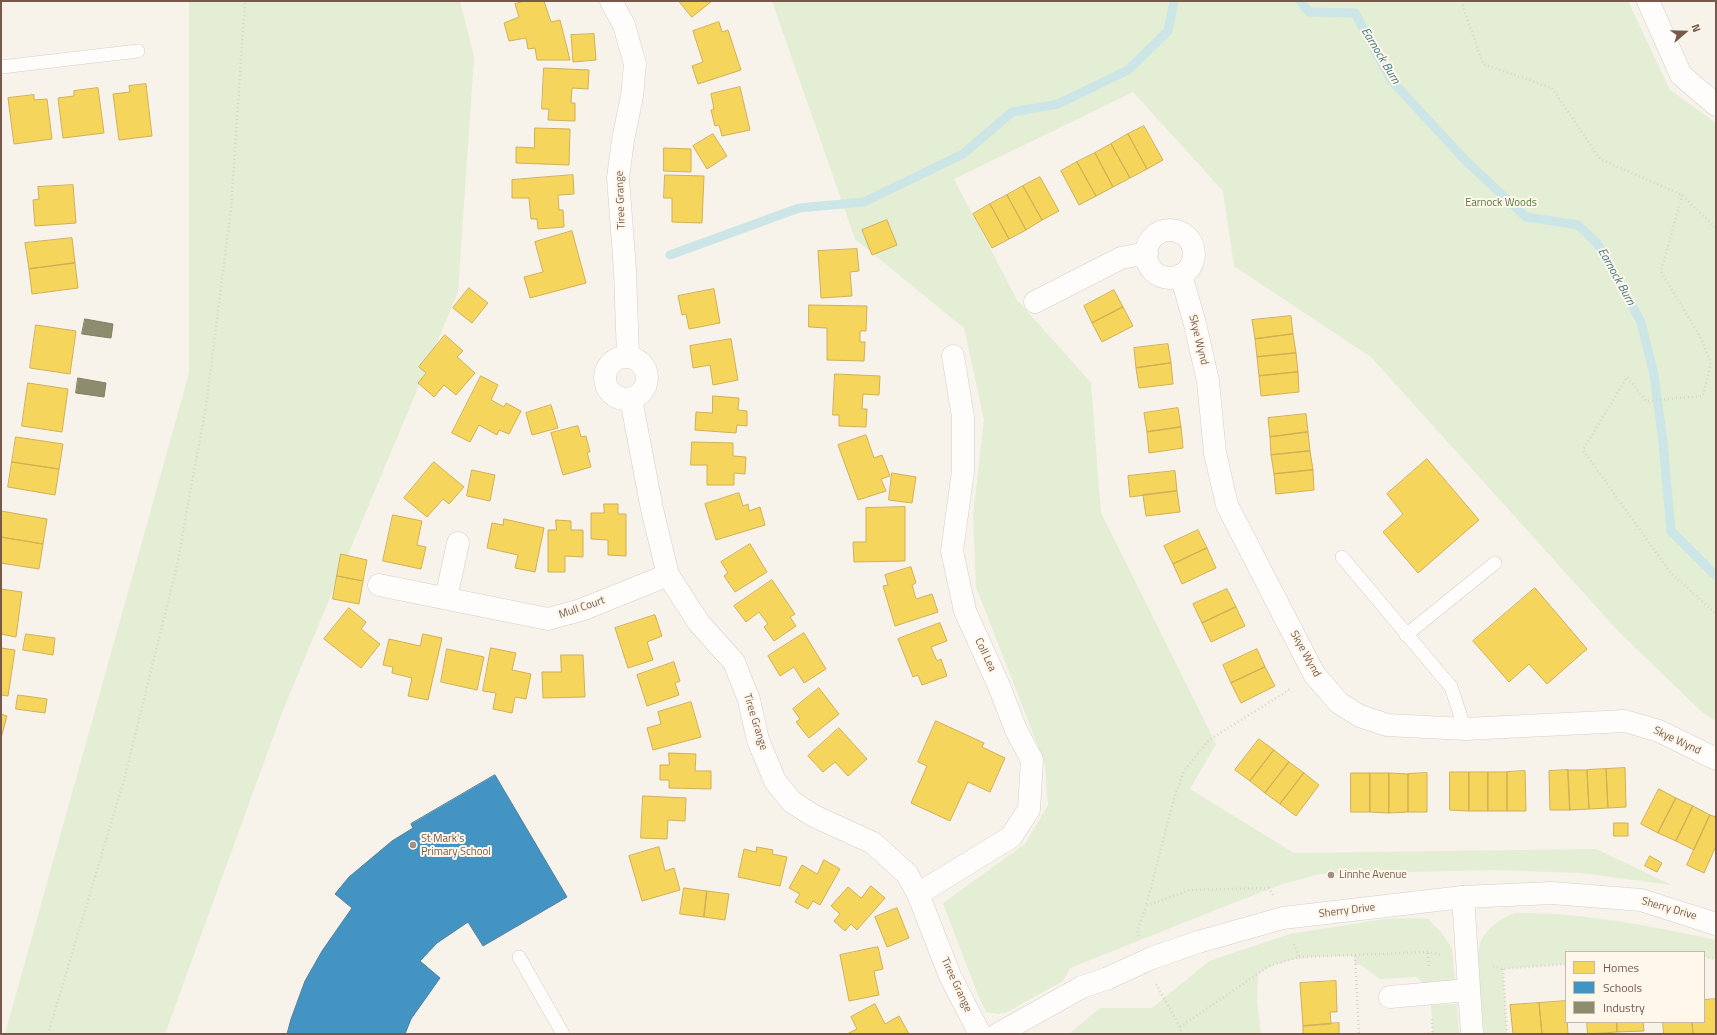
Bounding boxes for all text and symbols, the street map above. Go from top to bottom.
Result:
north arrow [1665,12,1705,52]
text: N [1687,22,1705,34]
water label: Earnock Burn [1358,25,1402,87]
street label: Tiree Grange [613,170,629,230]
park label: Earnock Woods [1465,196,1537,210]
water label: Earnock Burn [1594,246,1638,308]
street label: Skye Wynd [1185,314,1211,366]
street label: Mull Court [557,594,607,622]
street label: Skye Wynd [1287,628,1323,680]
street label: Coll Lea [972,636,998,674]
street label: Tiree Grange [740,692,770,752]
street label: Skye Wynd [1651,724,1703,758]
place label: St Mark's Primary School [421,832,491,858]
marker: St Mark's Primary School [408,840,418,850]
place label: Linnhe Avenue [1339,868,1407,882]
marker: Linnhe Avenue [1326,870,1336,880]
street label: Sherry Drive [1640,895,1698,923]
street label: Sherry Drive [1318,901,1376,921]
legend [1565,951,1705,1023]
street label: Tiree Grange [938,956,974,1014]
text: Homes [1603,958,1639,977]
text: Schools [1603,978,1642,997]
text: Industry [1603,998,1645,1017]

